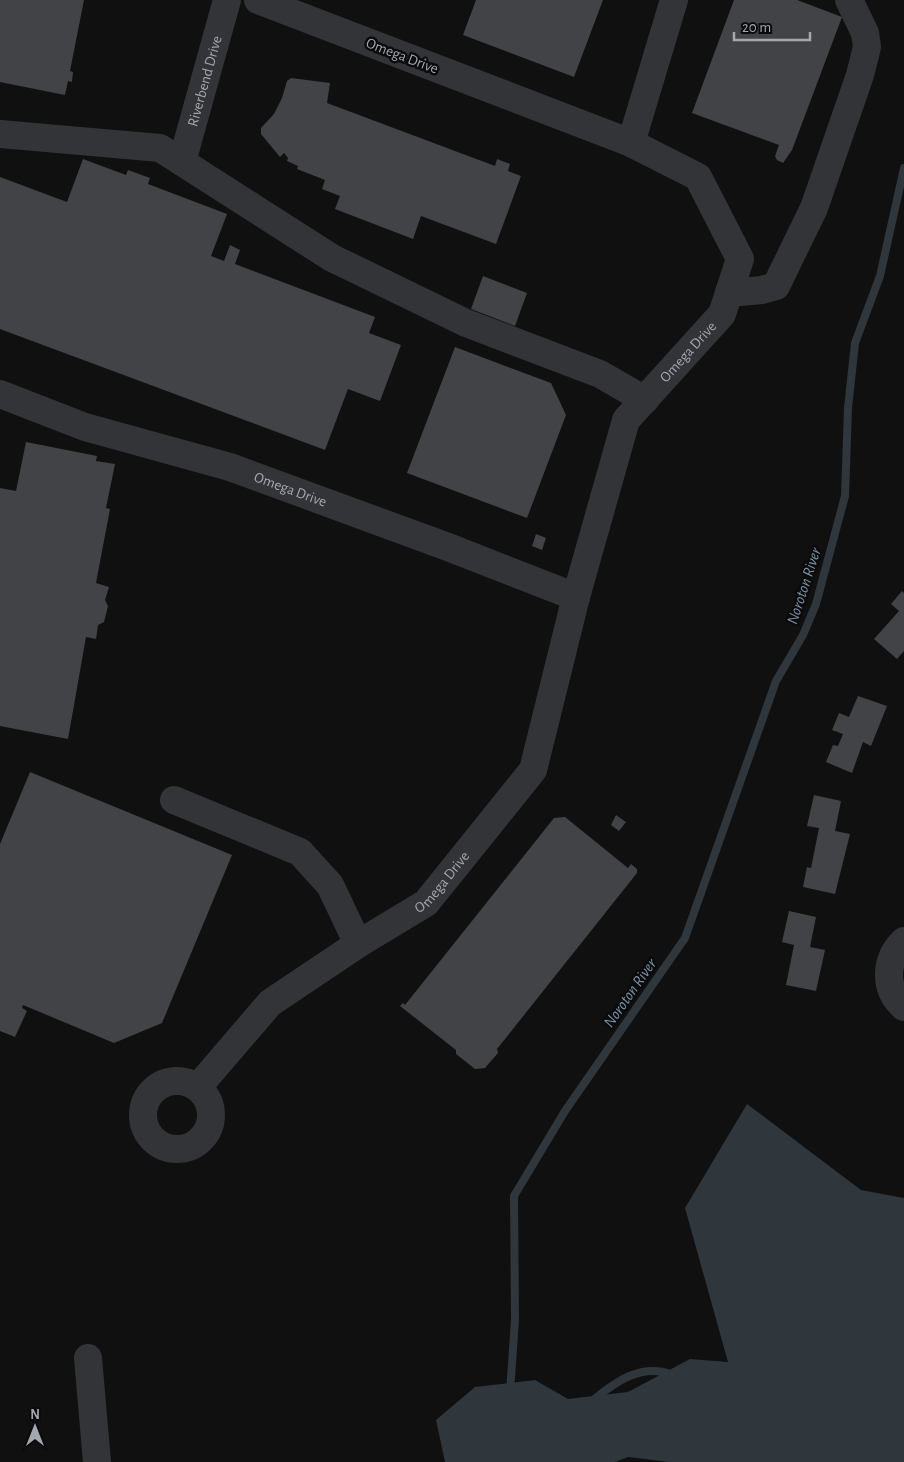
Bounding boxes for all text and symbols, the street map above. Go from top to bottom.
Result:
scale bar [734,10,810,42]
text: 20 m [742,20,771,35]
street label: Riverbend Drive [185,34,224,128]
street label: Omega Drive [364,35,440,77]
street label: Omega Drive [657,318,719,385]
street label: Omega Drive [252,469,329,509]
water label: Noroton River [784,545,824,626]
street label: Omega Drive [412,848,472,916]
water label: Noroton River [601,955,660,1030]
north arrow [10,1402,60,1452]
text: N [30,1408,40,1422]

